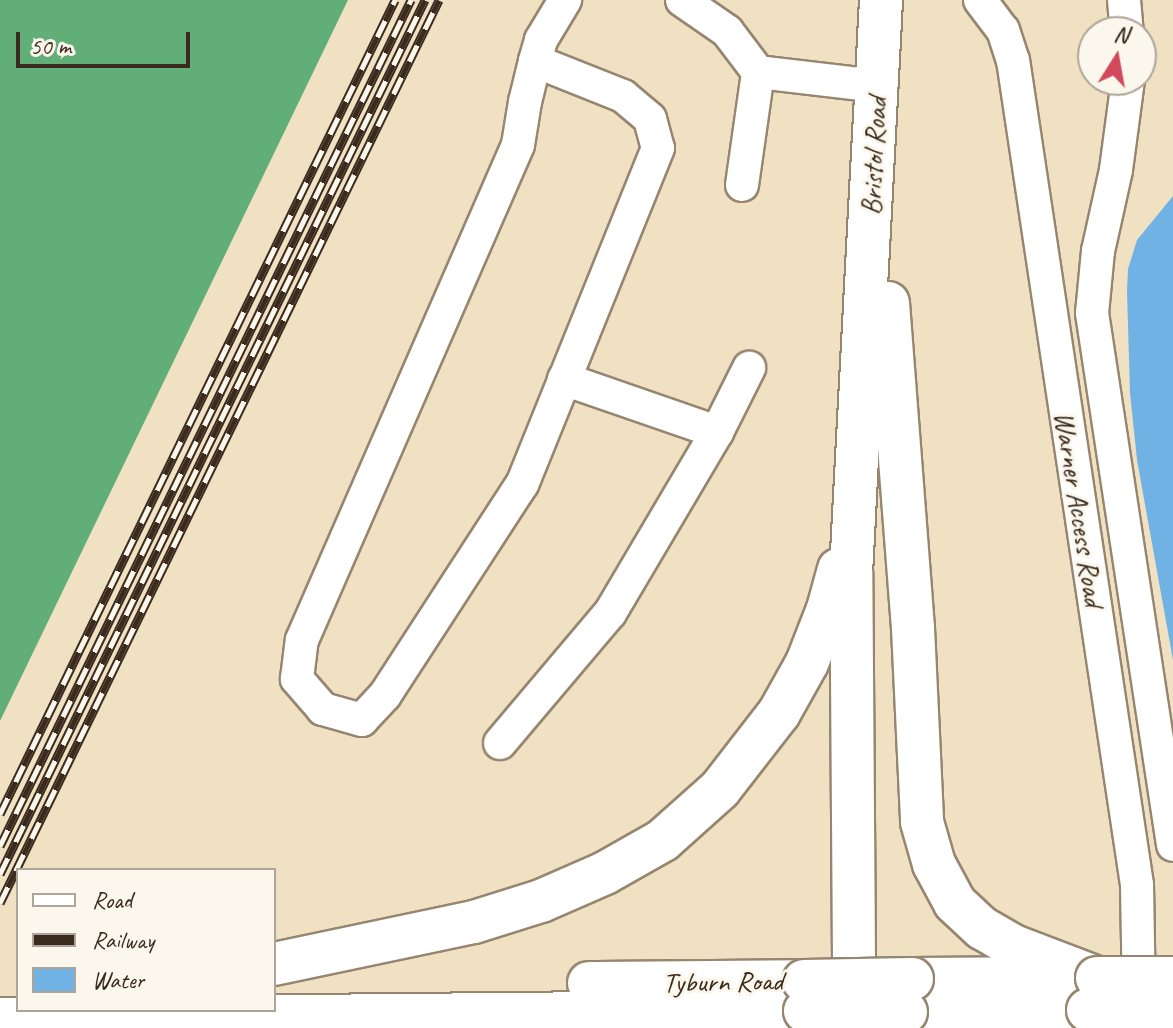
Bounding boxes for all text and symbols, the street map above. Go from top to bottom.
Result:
scale bar [20,16,194,66]
north arrow [1077,16,1157,96]
text: N [1112,19,1131,49]
text: 50 m [30,31,71,61]
street label: Bristol Road [854,97,894,215]
street label: Warner Access Road [1047,409,1111,609]
legend [16,868,276,1012]
text: Road [92,885,132,915]
text: Railway [92,925,154,955]
street label: Tyburn Road [663,964,783,1000]
text: Water [92,965,144,995]

